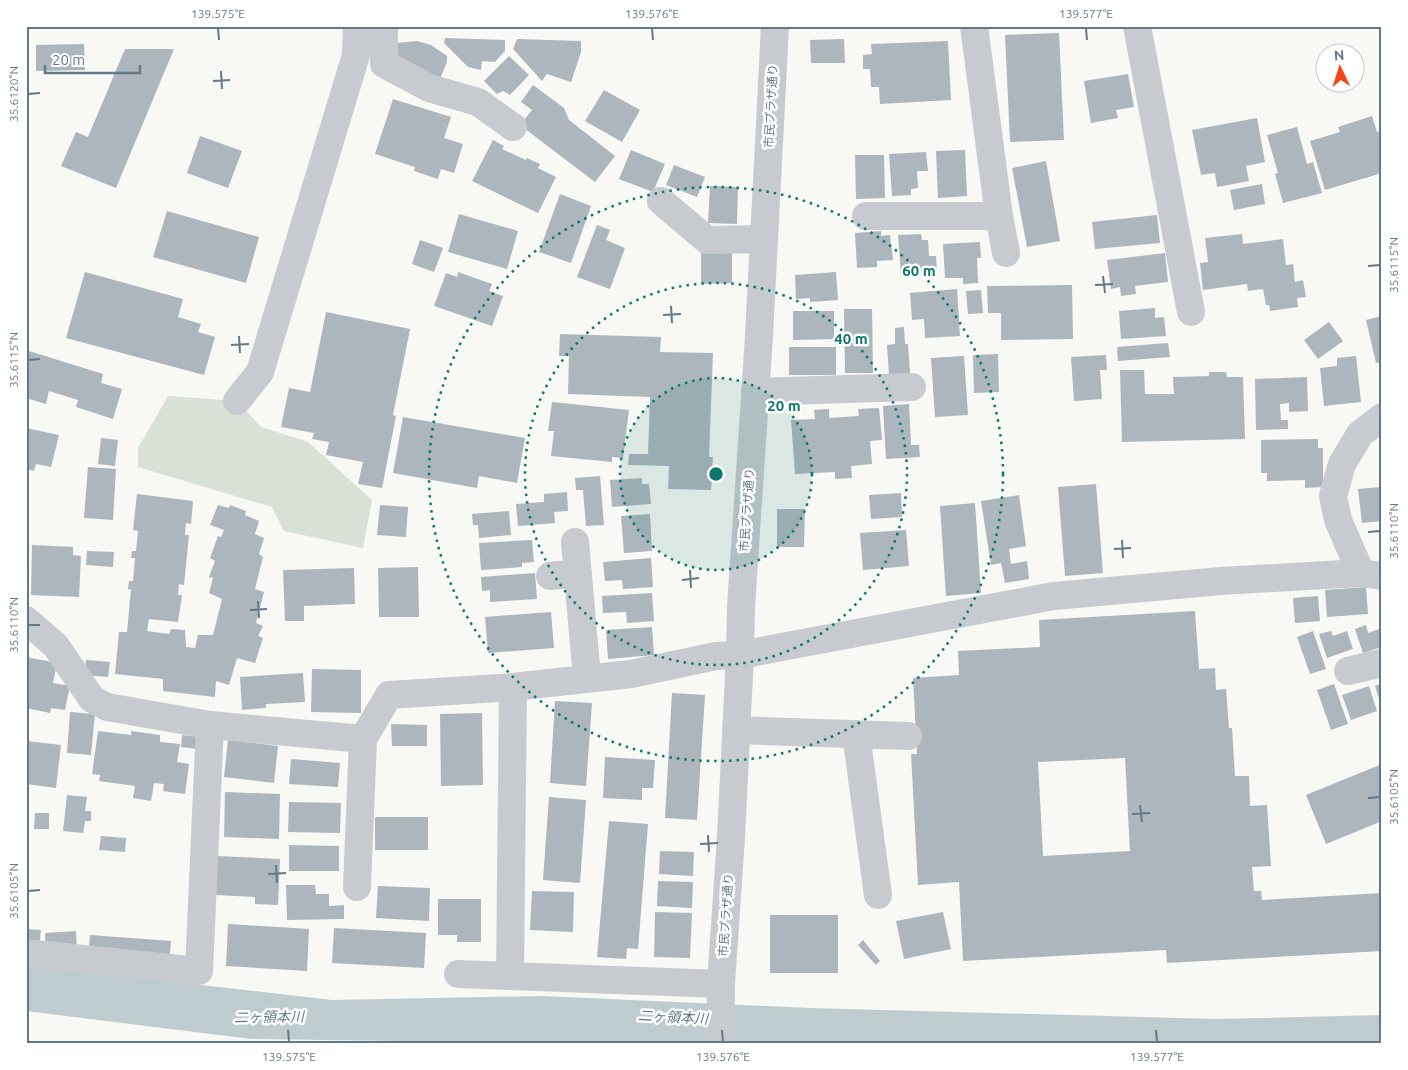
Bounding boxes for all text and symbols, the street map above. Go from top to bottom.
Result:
text: 139.575°E [191,7,245,20]
text: 139.576°E [625,7,679,20]
text: 139.577°E [1059,7,1113,20]
scale bar [45,42,140,74]
north arrow [1316,42,1366,92]
text: N [1333,47,1345,63]
text: 20 m [52,51,85,68]
street label: 市民プラザ通り [762,64,779,148]
text: 35.6120°N [7,66,20,122]
text: 35.6115°N [1387,237,1400,293]
text: 60 m [902,262,936,279]
text: 40 m [834,330,868,347]
text: 35.6115°N [7,332,20,388]
text: 20 m [767,397,801,414]
centre of rings [707,465,725,483]
street label: 市民プラザ通り [737,468,756,552]
text: 35.6110°N [1387,503,1400,559]
text: 35.6110°N [7,597,20,653]
text: 35.6105°N [1387,769,1400,825]
text: 35.6105°N [7,863,20,919]
street label: 市民プラザ通り [716,873,735,957]
water label: 二ヶ領本川 [638,1007,710,1027]
water label: 二ヶ領本川 [234,1008,306,1026]
text: 139.575°E [262,1050,316,1063]
text: 139.576°E [696,1050,750,1063]
text: 139.577°E [1130,1050,1184,1063]

